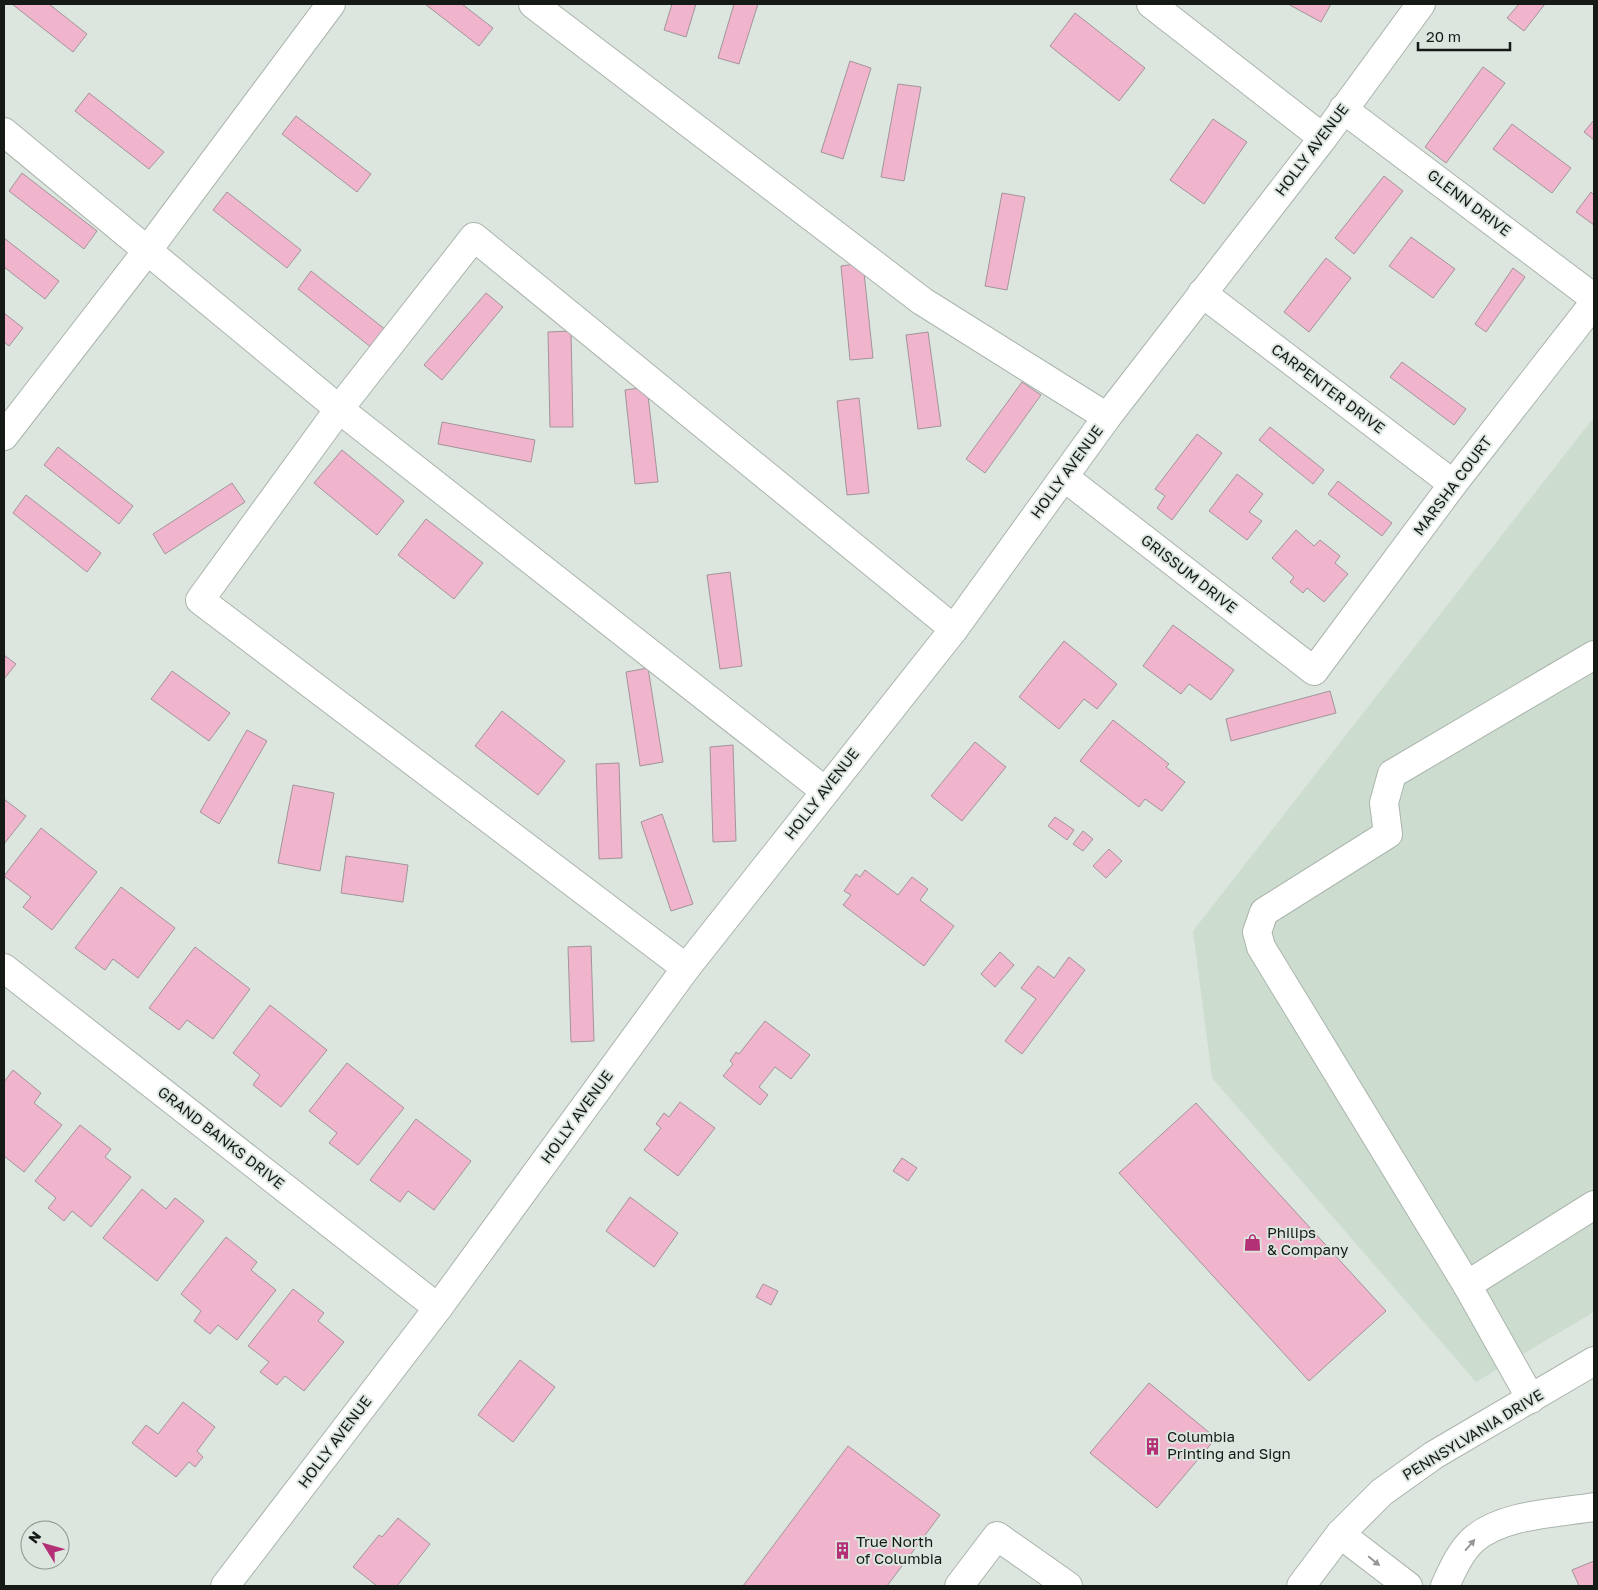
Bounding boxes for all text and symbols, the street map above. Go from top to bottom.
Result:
scale bar [1418,20,1510,52]
text: 20 m [1426,27,1461,45]
street label: HOLLY AVENUE [1271,100,1352,199]
street label: GLENN DRIVE [1424,165,1515,239]
street label: CARPENTER DRIVE [1268,340,1389,437]
street label: HOLLY AVENUE [1026,421,1106,521]
street label: MARSHA COURT [1409,432,1495,539]
street label: GRISSUM DRIVE [1138,530,1241,616]
street label: HOLLY AVENUE [780,744,862,842]
street label: HOLLY AVENUE [536,1066,616,1166]
street label: GRAND BANKS DRIVE [155,1082,288,1192]
place label: Philips & Company [1267,1223,1349,1258]
shop icon: Philips & Company [1243,1232,1263,1252]
street label: PENNSYLVANIA DRIVE [1399,1385,1546,1483]
street label: HOLLY AVENUE [294,1392,375,1491]
place label: Columbia Printing and Sign [1167,1427,1291,1462]
building icon: Columbia Printing and Sign [1143,1436,1163,1456]
north arrow [20,1520,70,1570]
text: N [24,1528,44,1546]
place label: True North of Columbia [856,1532,942,1567]
one-way arrow [1464,1538,1475,1551]
building icon: True North of Columbia [832,1541,852,1561]
one-way arrow [1367,1555,1380,1566]

